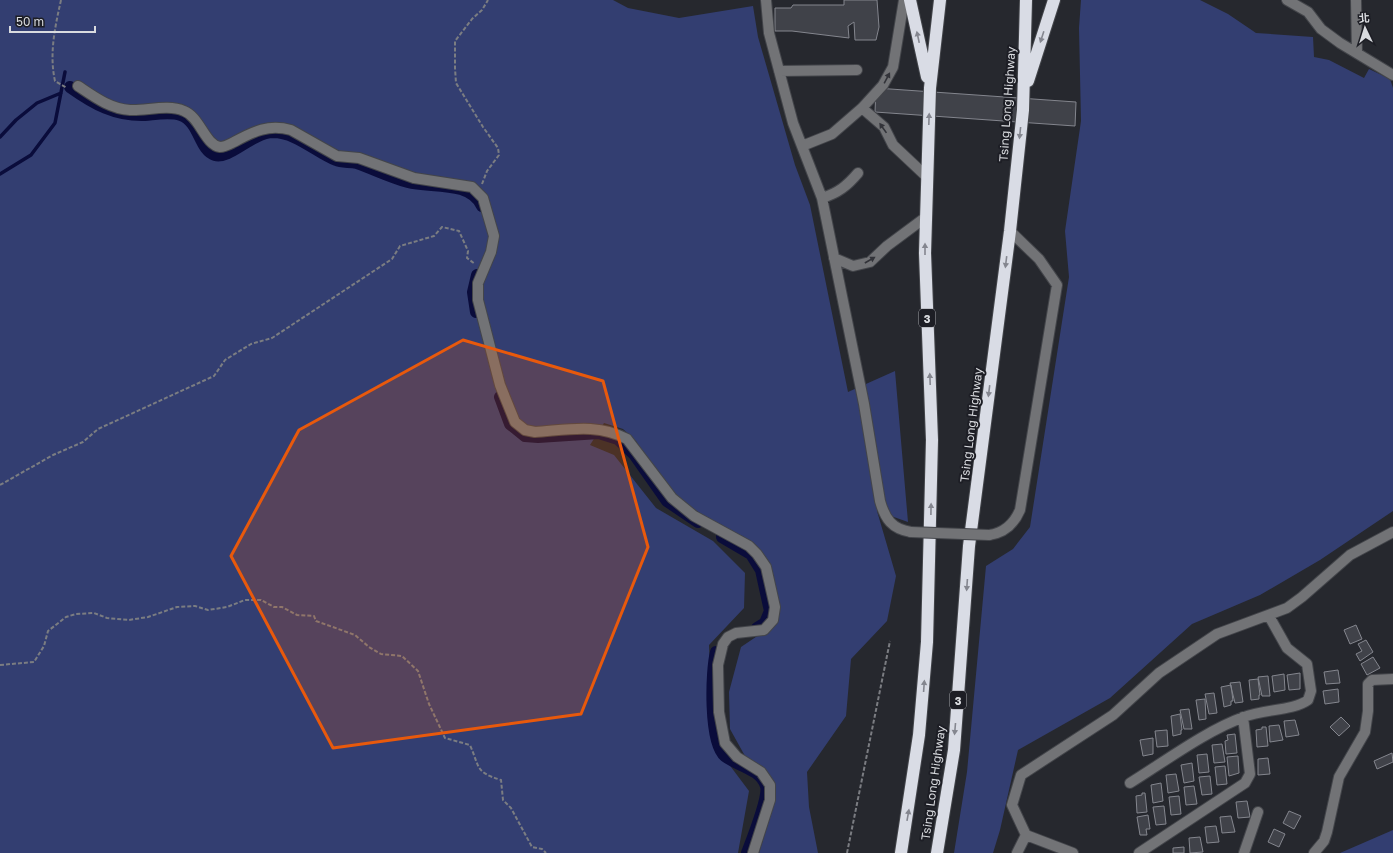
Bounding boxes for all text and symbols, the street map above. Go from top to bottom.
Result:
scale bar [10,8,95,34]
north arrow [1345,8,1385,48]
text: 北 [1358,11,1370,24]
text: 50 m [16,14,44,29]
one-way arrow [915,30,921,43]
one-way arrow [1039,31,1045,43]
street label: Tsing Long Highway [995,46,1019,162]
one-way arrow [884,73,890,84]
one-way arrow [926,112,932,125]
one-way arrow [879,122,887,133]
one-way arrow [1017,127,1024,139]
one-way arrow [922,242,928,255]
one-way arrow [1003,256,1009,268]
one-way arrow [864,257,876,264]
road number: 3 [919,309,935,327]
street label: Tsing Long Highway [957,367,986,483]
one-way arrow [926,373,933,385]
one-way arrow [986,385,992,397]
one-way arrow [928,502,934,515]
one-way arrow [963,579,970,591]
one-way arrow [920,680,927,692]
road number: 3 [950,691,966,709]
one-way arrow [952,723,959,735]
street label: Tsing Long Highway [918,725,948,841]
one-way arrow [905,809,911,821]

